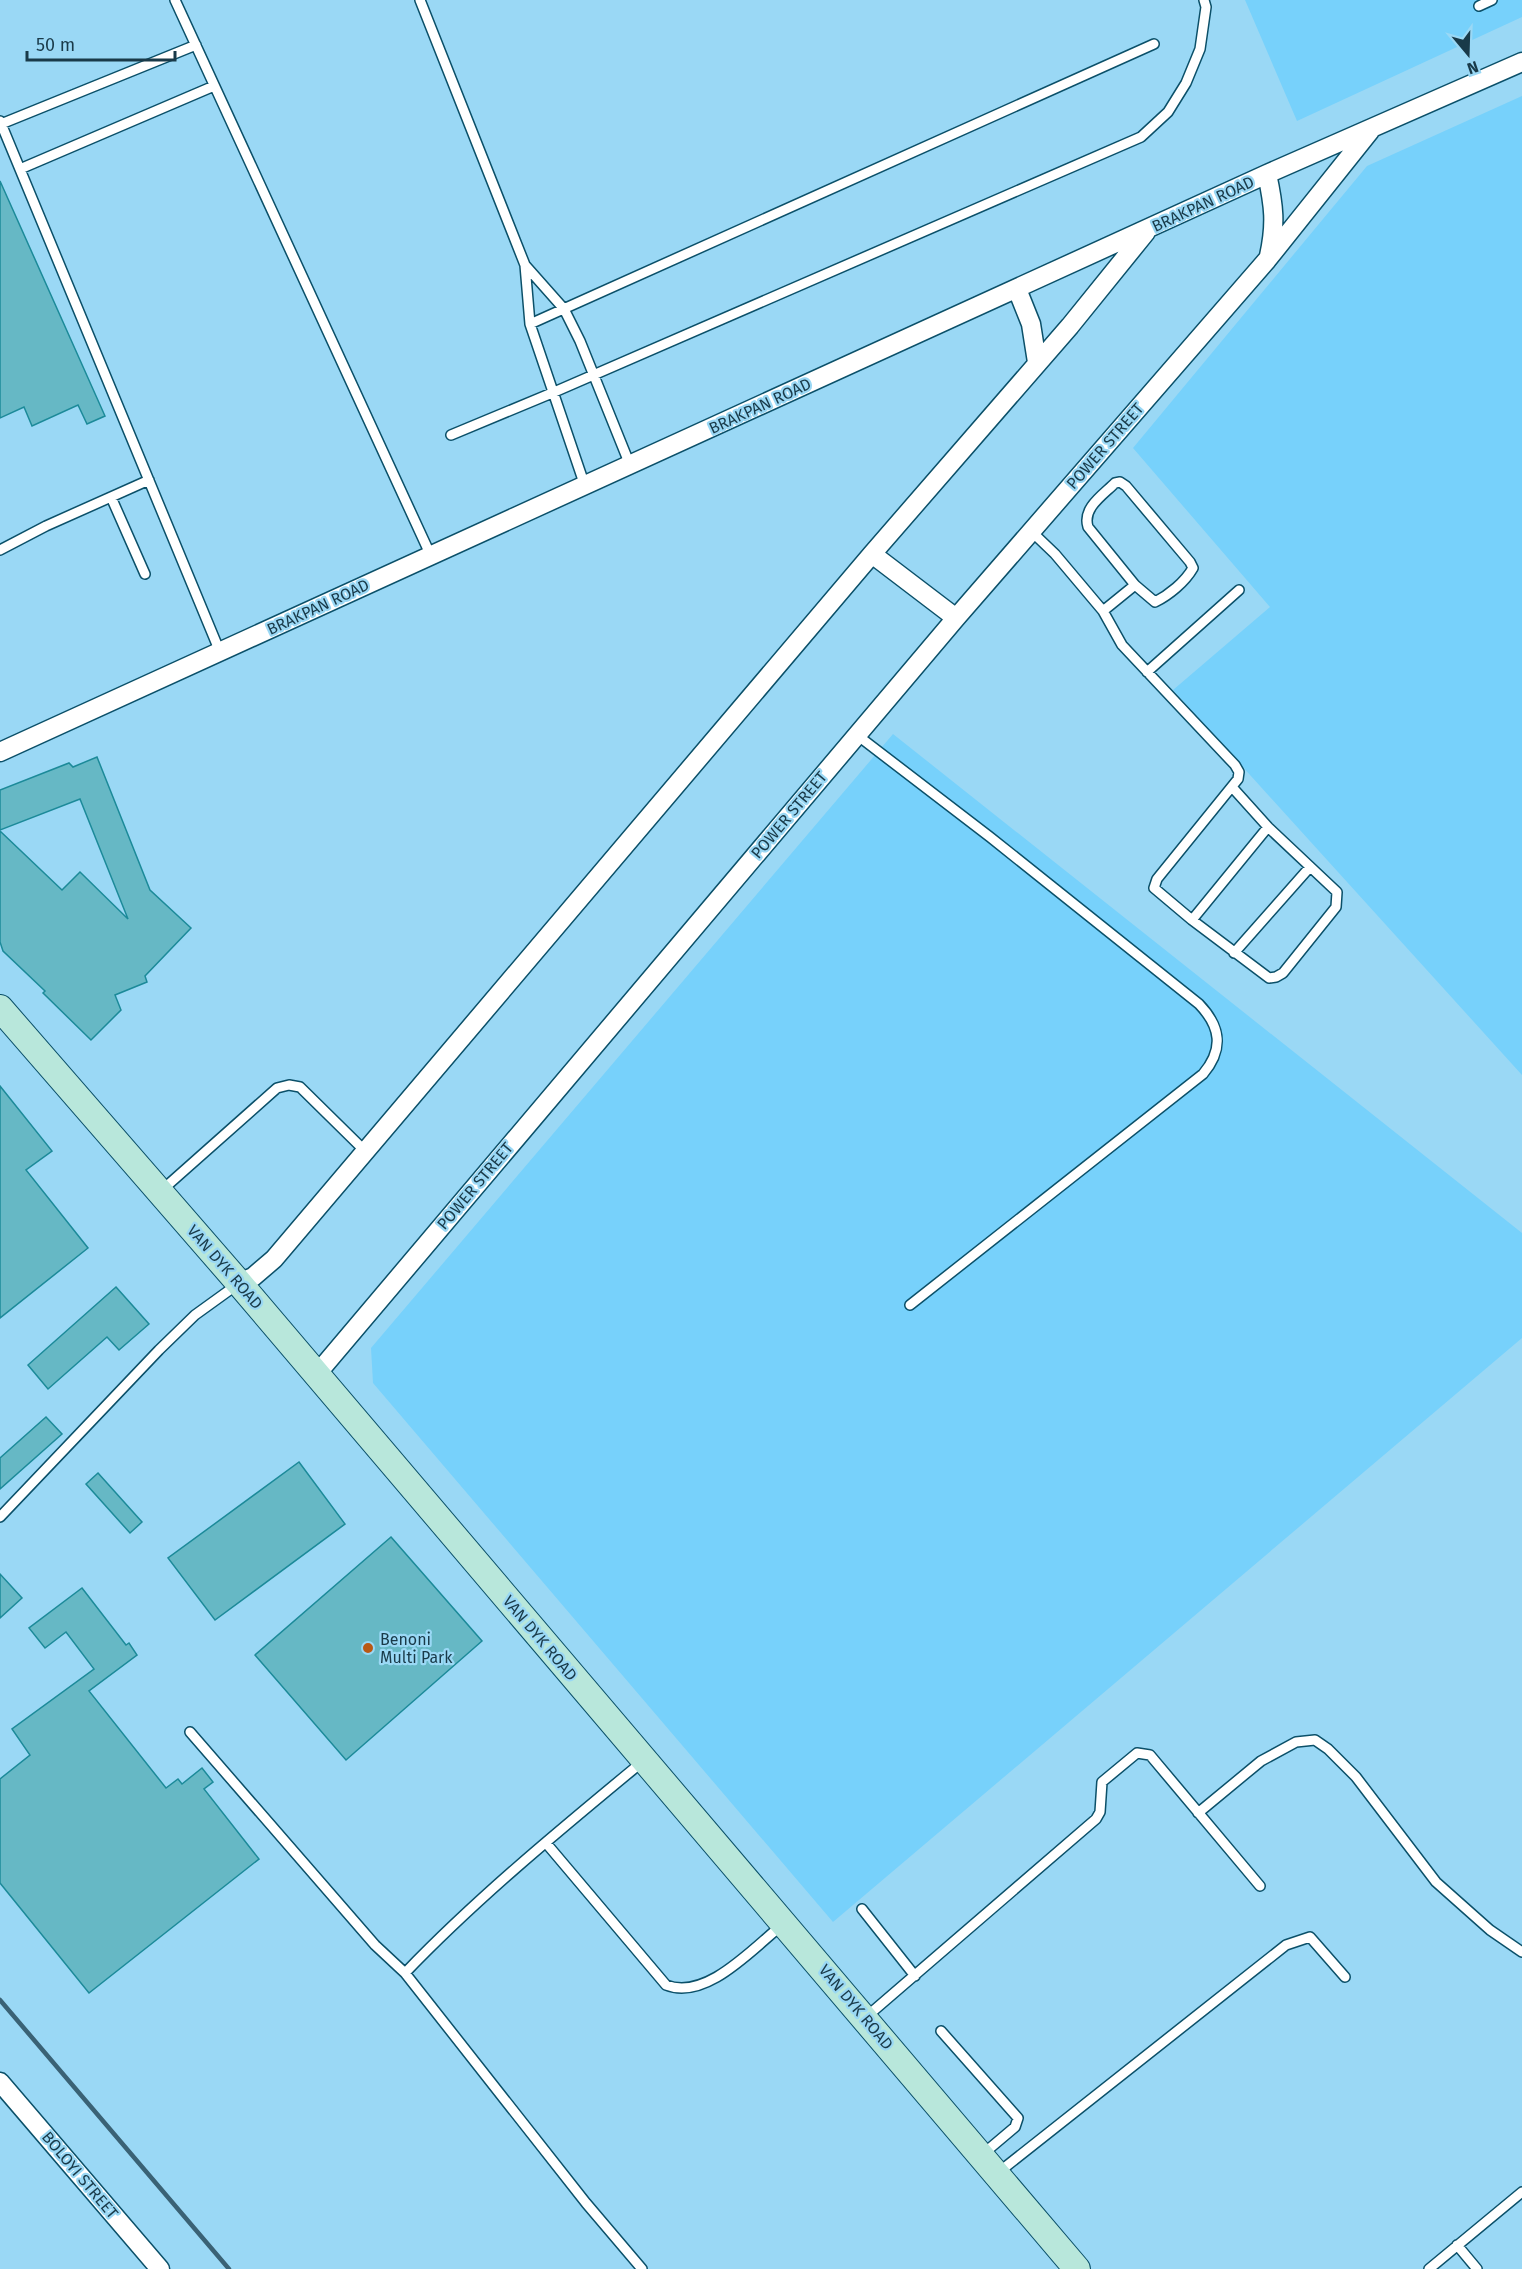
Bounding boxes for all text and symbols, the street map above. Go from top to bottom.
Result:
scale bar [27,24,176,62]
north arrow [1438,24,1498,84]
text: 50 m [36,34,75,56]
text: N [1465,57,1481,78]
street label: BRAKPAN ROAD [1149,172,1257,236]
street label: BRAKPAN ROAD [706,374,814,438]
street label: POWER STREET [1062,399,1148,493]
street label: BRAKPAN ROAD [264,575,372,639]
street label: POWER STREET [747,767,831,862]
street label: POWER STREET [433,1138,517,1233]
street label: VAN DYK ROAD [183,1221,267,1313]
street label: VAN DYK ROAD [499,1592,581,1684]
place label: Benoni Multi Park [380,1630,453,1667]
marker: Benoni Multi Park [361,1641,375,1655]
street label: VAN DYK ROAD [815,1961,897,2053]
street label: BOLOYI STREET [38,2127,122,2223]

